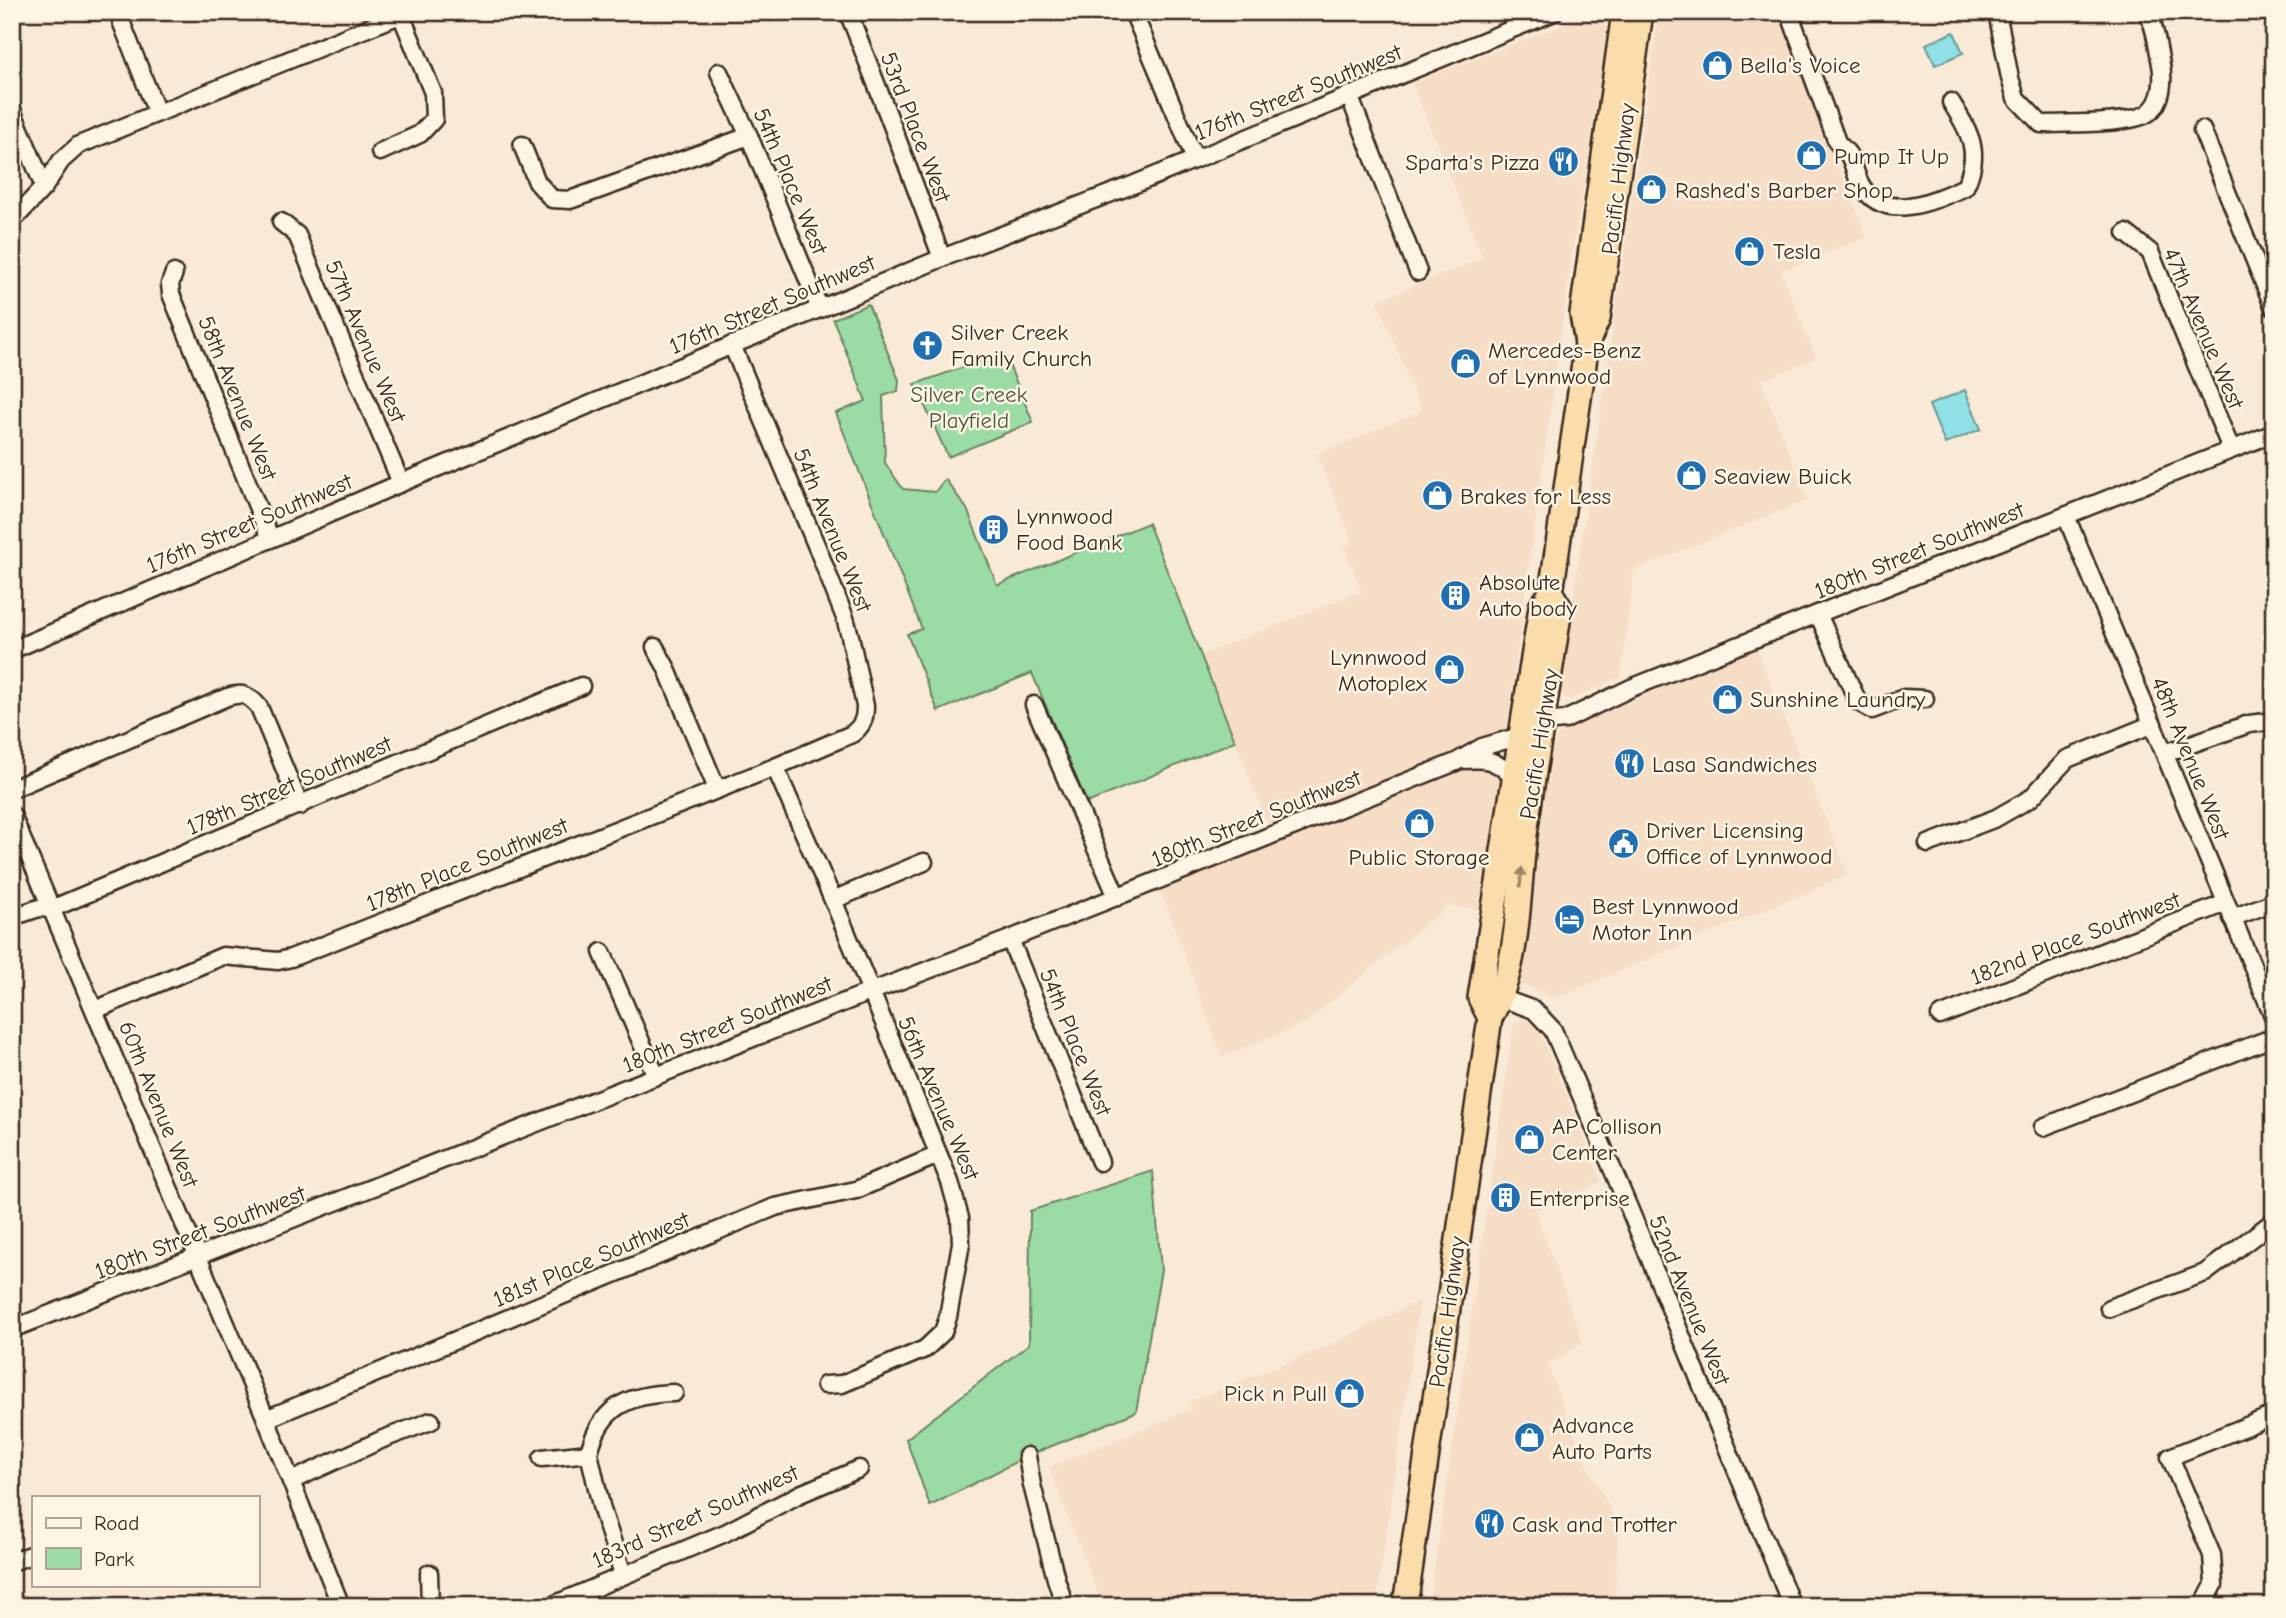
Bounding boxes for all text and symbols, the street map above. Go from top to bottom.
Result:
street label: 176th Street Southwest [1191,38,1407,146]
street label: 53rd Place West [875,48,957,207]
shop icon: Bella's Voice [1700,48,1734,82]
place label: Bella's Voice [1740,52,1860,79]
street label: Pacific Highway [1596,101,1641,256]
street label: 54th Place West [748,104,834,260]
shop icon: Pump It Up [1794,139,1828,173]
place label: Pump It Up [1834,143,1949,170]
restaurant icon: Sparta's Pizza [1546,145,1580,179]
place label: Sparta's Pizza [1405,149,1540,176]
shop icon: Rashed's Barber Shop [1635,173,1669,207]
place label: Rashed's Barber Shop [1675,177,1893,204]
shop icon: Tesla [1733,234,1767,268]
place label: Tesla [1773,238,1821,265]
street label: 47th Avenue West [2157,244,2250,414]
street label: 176th Street Southwest [665,248,880,360]
street label: 57th Avenue West [319,256,412,428]
street label: 58th Avenue West [192,312,283,486]
place label: Silver Creek Family Church [951,319,1092,372]
church icon: Silver Creek Family Church [911,328,945,362]
place label: Mercedes-Benz of Lynnwood [1488,337,1641,390]
shop icon: Mercedes-Benz of Lynnwood [1448,346,1482,380]
park label: Silver Creek Playfield [910,381,1028,434]
street label: 54th Avenue West [787,444,878,617]
shop icon: Seaview Buick [1674,459,1708,493]
place label: Seaview Buick [1714,463,1851,490]
street label: 176th Street Southwest [142,467,357,579]
shop icon: Brakes for Less [1420,479,1454,513]
place label: Brakes for Less [1460,483,1611,510]
street label: 180th Street Southwest [1811,496,2029,605]
place label: Lynnwood Food Bank [1016,503,1122,556]
building icon: Lynnwood Food Bank [976,512,1010,546]
place label: Absolute Auto body [1479,569,1578,622]
building icon: Absolute Auto body [1439,578,1473,612]
place label: Lynnwood Motoplex [1330,644,1427,697]
shop icon: Lynnwood Motoplex [1433,653,1467,687]
street label: Pacific Highway [1514,666,1565,821]
street label: 48th Avenue West [2146,673,2236,845]
shop icon: Sunshine Laundry [1710,682,1744,716]
place label: Sunshine Laundry [1750,686,1926,713]
street label: 178th Street Southwest [183,729,397,841]
restaurant icon: Lasa Sandwiches [1612,747,1646,781]
place label: Lasa Sandwiches [1652,751,1817,778]
street label: 180th Street Southwest [1148,764,1366,873]
shop icon: Public Storage [1402,806,1436,840]
street label: 178th Place Southwest [362,811,573,917]
place label: Driver Licensing Office of Lynnwood [1646,817,1832,870]
public building icon: Driver Licensing Office of Lynnwood [1606,826,1640,860]
place label: Public Storage [1348,844,1490,871]
one-way arrow [1516,865,1527,887]
street label: 182nd Place Southwest [1967,886,2185,991]
place label: Best Lynnwood Motor Inn [1592,893,1739,946]
hotel icon: Best Lynnwood Motor Inn [1552,902,1586,936]
street label: 54th Place West [1034,965,1118,1121]
street label: 180th Street Southwest [619,970,837,1079]
street label: 56th Avenue West [892,1012,986,1185]
street label: 60th Avenue West [113,1017,205,1193]
place label: AP Collison Center [1552,1113,1662,1166]
shop icon: AP Collison Center [1512,1122,1546,1156]
street label: 180th Street Southwest [91,1179,311,1285]
building icon: Enterprise [1489,1181,1523,1215]
place label: Enterprise [1529,1185,1630,1212]
street label: 181st Place Southwest [489,1205,695,1313]
street label: 52nd Avenue West [1643,1211,1736,1390]
street label: Pacific Highway [1424,1234,1472,1389]
shop icon: Pick n Pull [1333,1376,1367,1410]
place label: Pick n Pull [1224,1380,1327,1407]
place label: Advance Auto Parts [1552,1412,1652,1465]
shop icon: Advance Auto Parts [1512,1421,1546,1455]
street label: 183rd Street Southwest [588,1458,804,1574]
legend [32,1496,259,1586]
restaurant icon: Cask and Trotter [1472,1507,1506,1541]
text: Road [94,1511,139,1535]
place label: Cask and Trotter [1512,1511,1678,1538]
text: Park [94,1547,134,1571]

